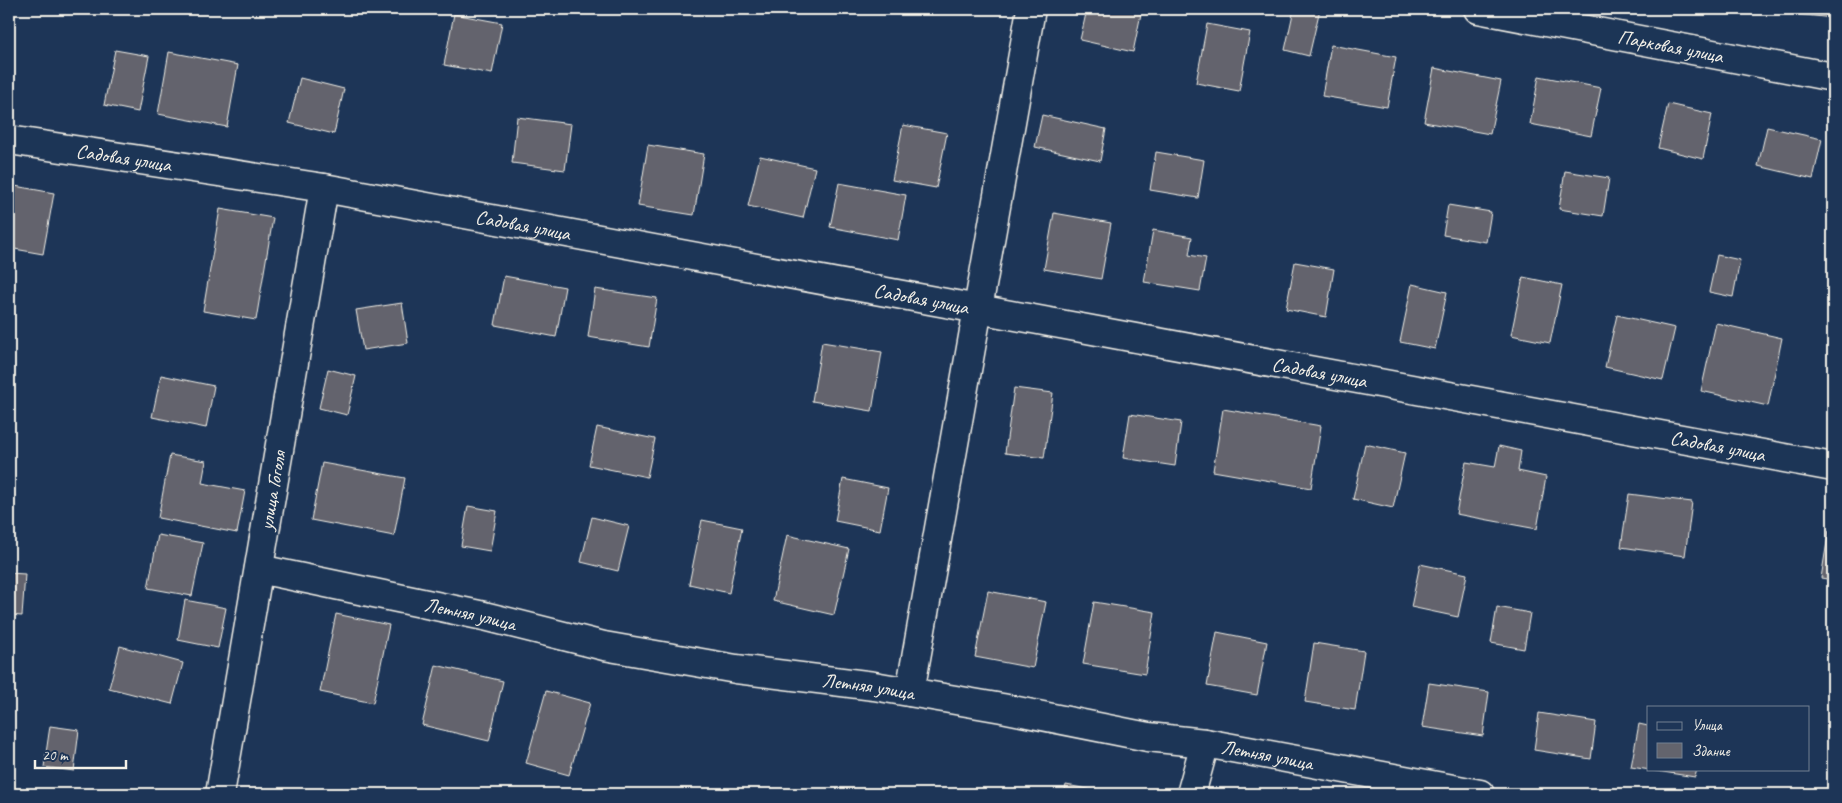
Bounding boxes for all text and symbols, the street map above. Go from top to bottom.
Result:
street label: Парковая улица [1616,24,1726,69]
street label: Садовая улица [74,138,174,178]
street label: Садовая улица [473,204,574,247]
street label: Садовая улица [872,278,972,320]
street label: Садовая улица [1270,352,1370,394]
street label: Садовая улица [1668,425,1768,467]
street label: улица Гоголя [253,447,292,533]
street label: Летняя улица [422,592,520,637]
street label: Летняя улица [821,668,918,706]
legend [1647,706,1810,770]
text: Улица [1692,716,1723,735]
street label: Летняя улица [1219,734,1317,776]
scale bar [35,738,126,770]
text: Здание [1692,742,1731,761]
text: 20 m [42,746,69,765]

